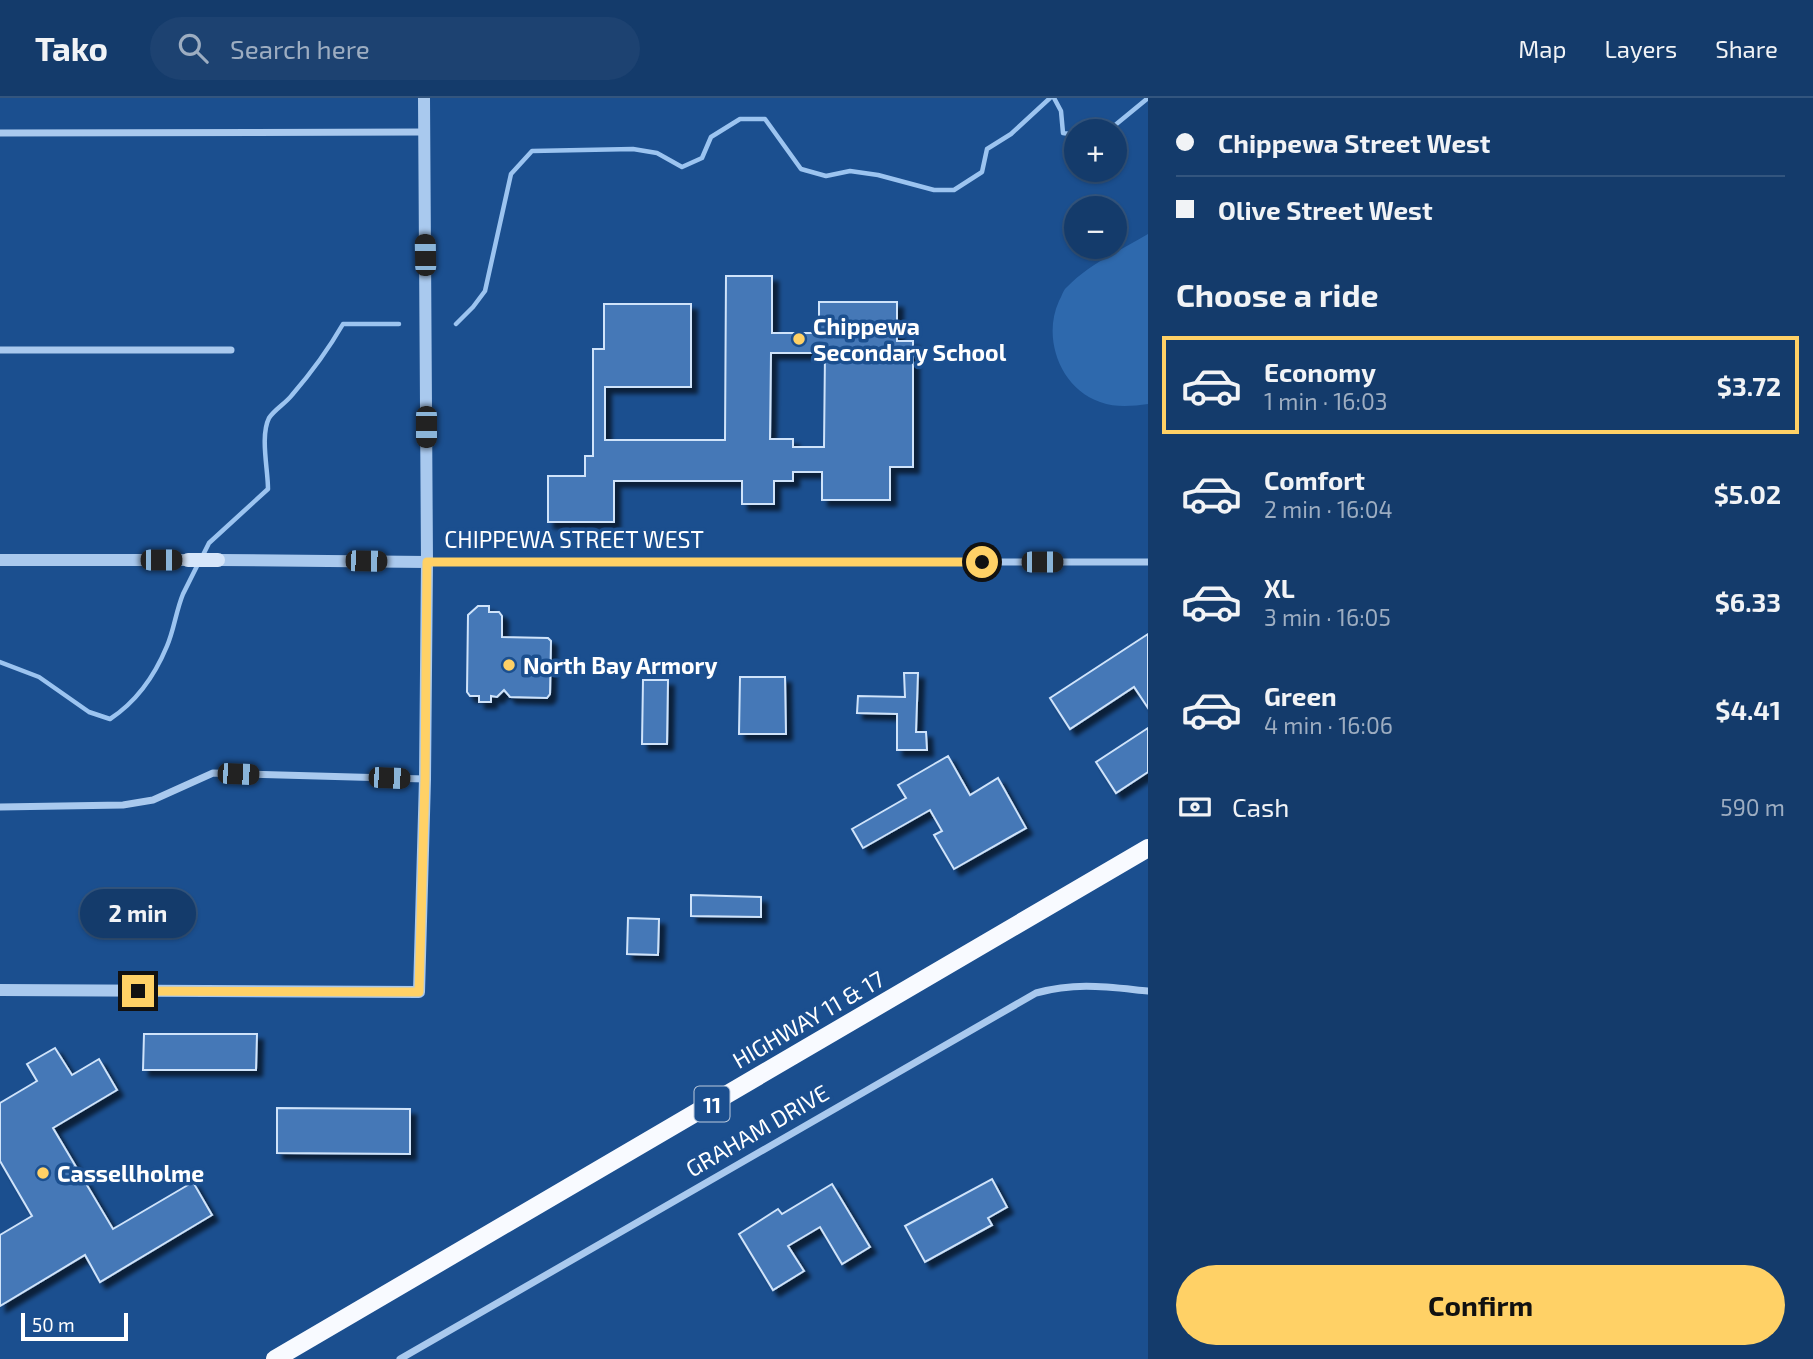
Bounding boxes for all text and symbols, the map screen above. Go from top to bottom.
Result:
search box [150,17,640,80]
text: Tako [35,28,108,68]
icon: search [174,29,212,67]
text: Search here [230,33,370,64]
text: Map [1518,34,1566,63]
text: Layers [1604,34,1677,63]
text: Share [1715,34,1778,63]
map controls [1064,119,1127,259]
button: + [1064,119,1127,182]
text: Chippewa Street West [1218,127,1491,158]
text: Olive Street West [1218,194,1433,225]
button: − [1064,196,1127,259]
car [415,234,436,276]
text: Choose a ride [1176,275,1379,313]
place label: Chippewa Secondary School [813,312,1007,366]
marker: Chippewa Secondary School [791,331,807,347]
icon: car [1180,354,1243,417]
text: Economy [1264,356,1376,387]
text: $3.72 [1717,370,1781,401]
text: 1 min · 16:03 [1264,387,1388,415]
car [416,406,437,448]
icon: car [1180,462,1243,525]
text: Comfort [1264,464,1365,495]
text: $5.02 [1714,478,1781,509]
text: 2 min · 16:04 [1264,495,1393,523]
street label: CHIPPEWA STREET WEST [444,525,704,553]
route start [966,546,998,578]
car [141,550,183,571]
car [345,550,388,572]
car [1022,552,1064,573]
icon: car [1180,570,1243,633]
text: XL [1264,572,1295,603]
text: $6.33 [1715,586,1781,617]
text: 3 min · 16:05 [1264,603,1391,631]
place label: North Bay Armory [523,651,717,679]
marker: North Bay Armory [501,657,517,673]
icon: car [1180,678,1243,741]
text: Green [1264,680,1337,711]
text: $4.41 [1715,694,1781,725]
text: 4 min · 16:06 [1264,711,1393,739]
car [217,763,260,785]
car [368,767,411,789]
icon: cash [1176,788,1214,826]
text: Cash [1232,791,1289,822]
text: 590 m [1720,793,1785,821]
callout: 2 min [80,890,196,938]
text: 2 min [109,899,167,927]
street label: HIGHWAY 11 & 17 [727,964,889,1074]
route end [122,975,154,1007]
street label: GRAHAM DRIVE [681,1078,833,1182]
road number: 11 [694,1086,730,1122]
place label: Cassellholme [57,1159,204,1187]
marker: Cassellholme [35,1165,51,1181]
button: Confirm [1176,1265,1785,1345]
scale bar [21,1310,128,1342]
text: 50 m [32,1313,75,1336]

